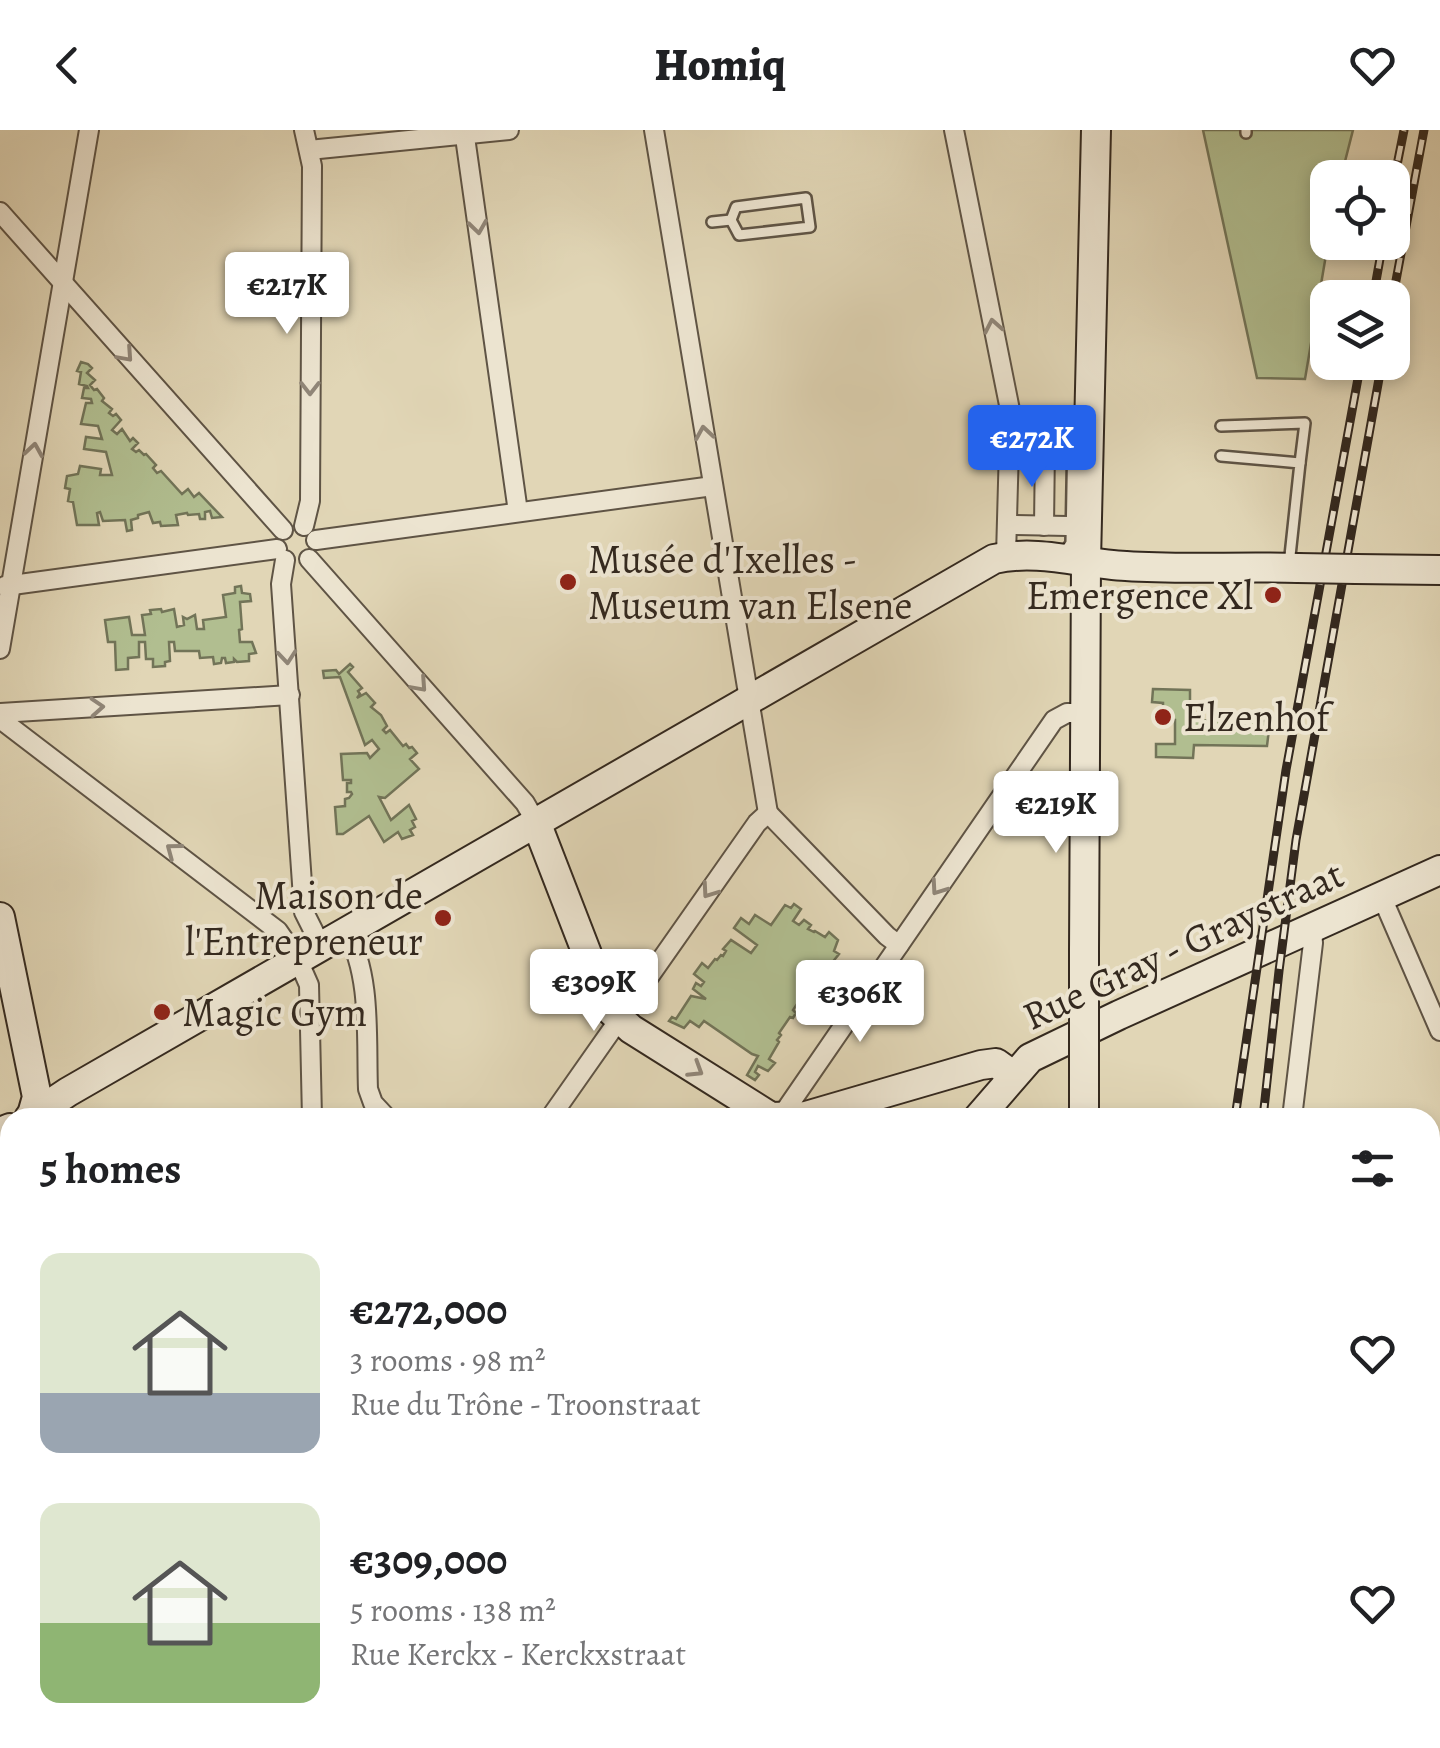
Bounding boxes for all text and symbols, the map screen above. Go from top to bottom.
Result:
text: Homiq [655,34,785,96]
icon: back [40,38,95,93]
icon: heart [1345,38,1400,93]
map controls [1310,160,1410,380]
button: locate [1310,160,1410,260]
one-way arrow [466,218,487,235]
pin: €217K [217,252,357,337]
text: €217K [247,262,327,306]
button: layers [1310,280,1410,380]
one-way arrow [983,317,1004,334]
one-way arrow [114,343,132,362]
one-way arrow [299,380,321,396]
pin: €272K [962,405,1102,490]
text: €272K [990,415,1074,459]
one-way arrow [695,425,716,441]
one-way arrow [23,441,44,458]
place label: Musée d'Ixelles - Museum van Elsene [588,532,912,633]
place label: Emergence Xl [1026,568,1253,623]
marker: Musée d'Ixelles - Museum van Elsene [557,571,579,593]
marker: Emergence Xl [1262,584,1284,606]
one-way arrow [276,649,297,665]
one-way arrow [408,673,426,691]
place label: Elzenhof [1183,690,1335,745]
one-way arrow [90,697,106,718]
marker: Elzenhof [1152,706,1174,728]
pin: €219K [986,771,1126,856]
text: €219K [1015,781,1097,825]
one-way arrow [166,845,184,862]
street label: Rue Gray - Graystraat [1014,847,1352,1043]
place label: Maison de l'Entrepreneur [185,868,423,969]
one-way arrow [932,877,950,896]
one-way arrow [703,879,721,898]
marker: Maison de l'Entrepreneur [432,907,454,929]
pin: €309K [524,949,664,1034]
text: €309K [552,959,636,1003]
pin: €306K [790,960,930,1045]
text: €306K [818,970,902,1014]
place label: Magic Gym [182,985,367,1040]
marker: Magic Gym [151,1001,173,1023]
one-way arrow [685,1058,703,1077]
text: 5 homes [40,1140,181,1197]
icon: filters [1345,1141,1400,1196]
text: €272,000 [350,1281,507,1338]
icon: home [120,1293,240,1413]
icon: heart [1345,1326,1400,1381]
text: 3 rooms · 98 m² [350,1338,546,1382]
text: Rue du Trône - Troonstraat [350,1382,701,1426]
text: €309,000 [350,1531,507,1588]
icon: home [120,1543,240,1663]
icon: heart [1345,1576,1400,1631]
text: 5 rooms · 138 m² [350,1588,556,1632]
text: Rue Kerckx - Kerckxstraat [350,1632,686,1676]

